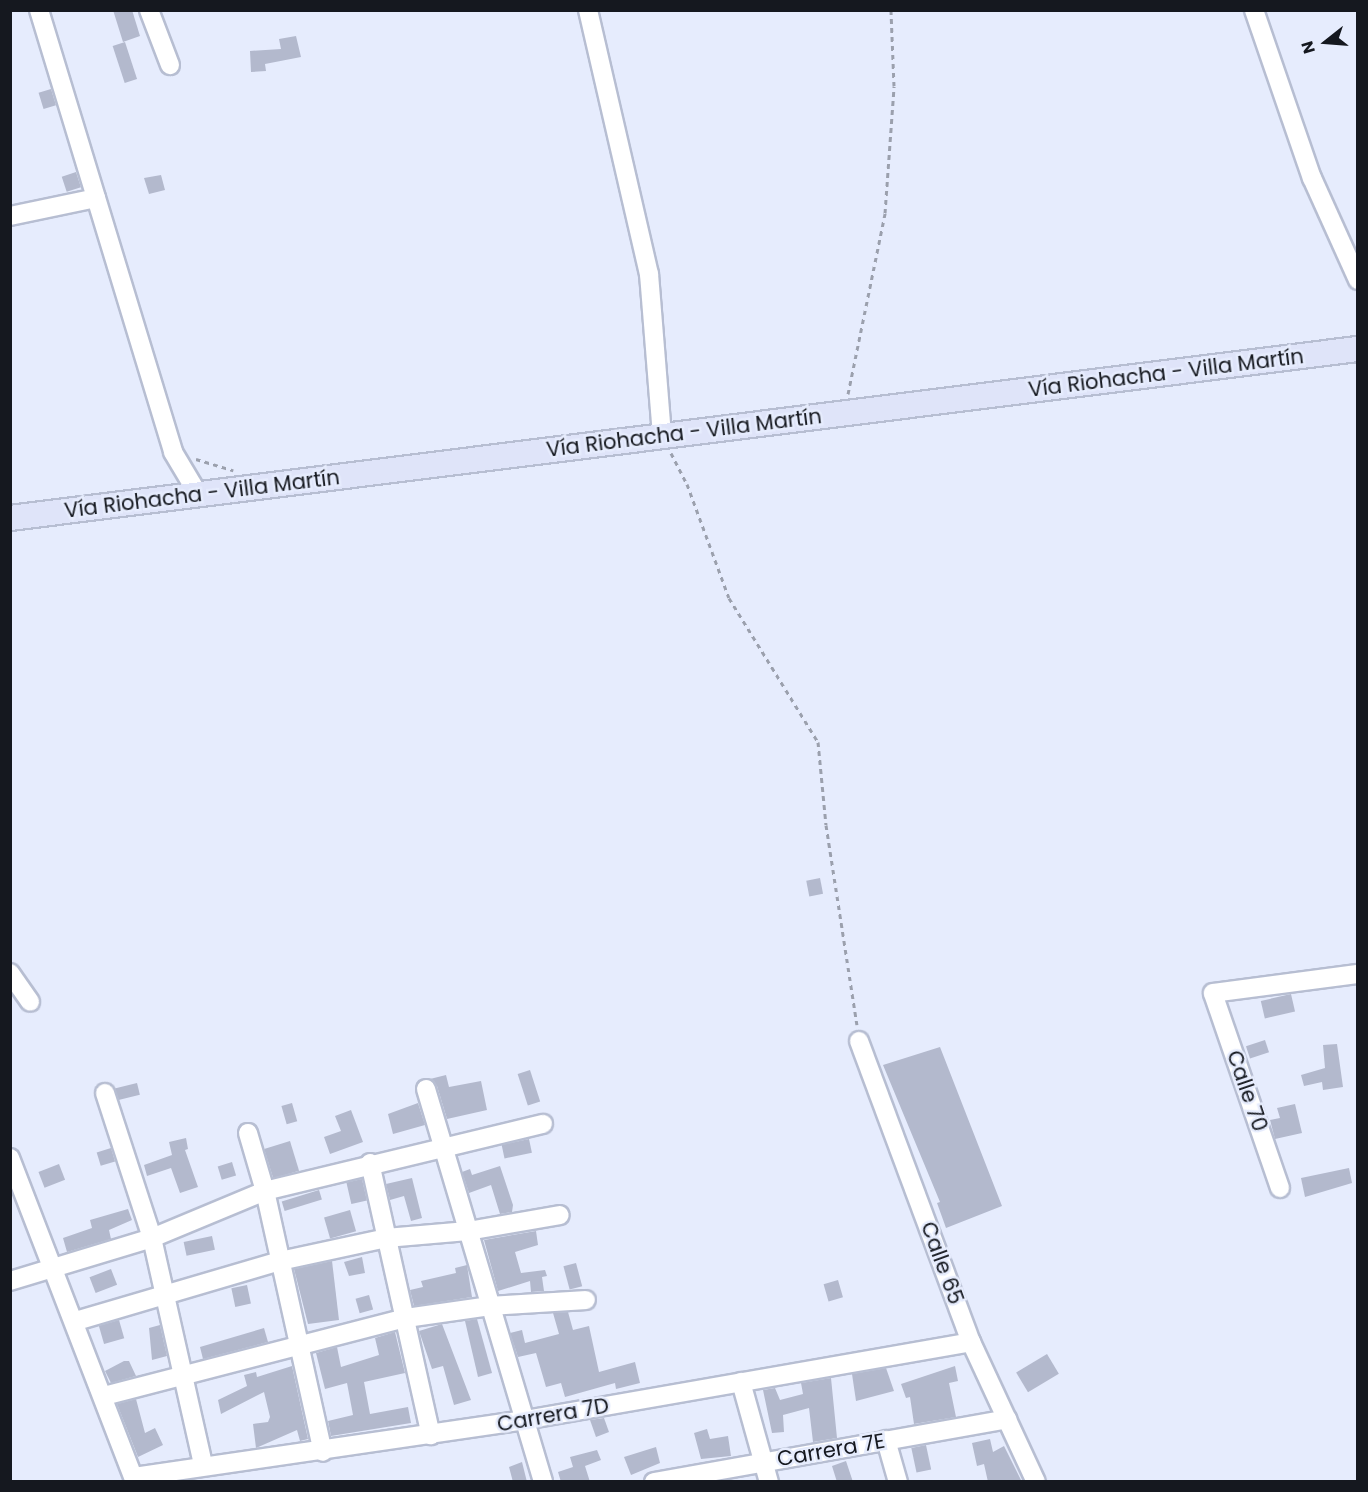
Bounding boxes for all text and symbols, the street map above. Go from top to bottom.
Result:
north arrow [1296,12,1356,72]
text: N [1296,38,1321,57]
street label: Vía Riohacha - Villa Martín [1027,344,1305,402]
street label: Vía Riohacha - Villa Martín [545,404,823,462]
street label: Vía Riohacha - Villa Martín [63,465,341,523]
street label: Calle 70 [1221,1047,1273,1135]
street label: Calle 65 [915,1218,969,1308]
street label: Carrera 7D [495,1393,611,1437]
street label: Carrera 7E [775,1428,887,1472]

